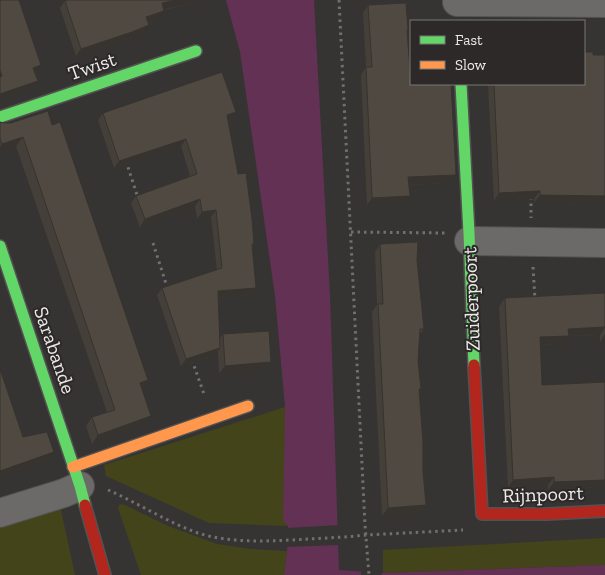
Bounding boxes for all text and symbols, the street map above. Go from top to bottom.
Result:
legend [410,20,585,85]
text: Fast [455,31,483,49]
street label: Twist [65,46,120,85]
text: Slow [455,56,487,74]
street label: Zuiderpoort [457,246,485,352]
street label: Sarabande [29,303,81,397]
street label: Rijnpoort [502,481,585,507]

